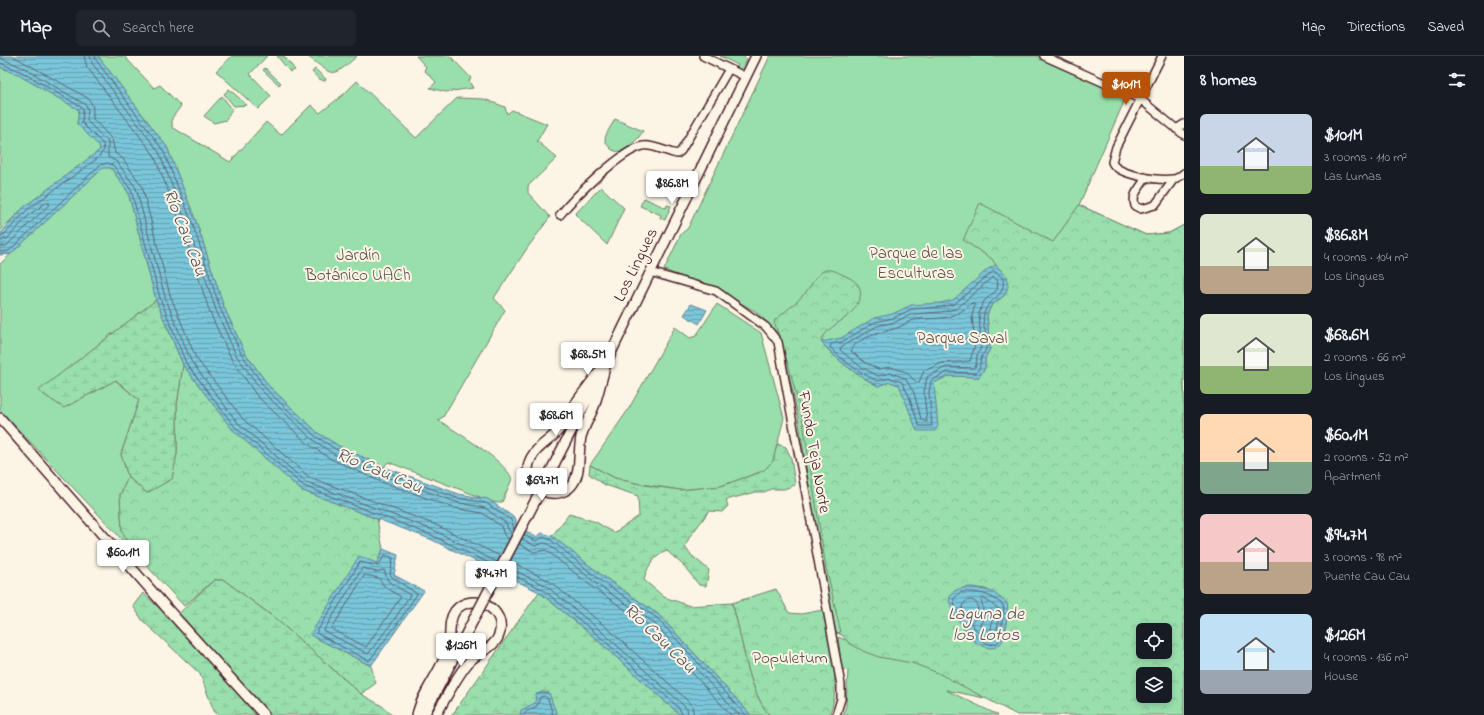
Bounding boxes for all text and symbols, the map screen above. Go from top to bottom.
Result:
search box [76,10,356,46]
text: Map [20,14,52,41]
icon: search [90,17,112,39]
text: Search here [122,17,194,39]
text: Map [1302,17,1325,38]
text: Directions [1347,17,1405,38]
text: Saved [1427,17,1464,38]
text: 8 homes [1200,68,1257,93]
icon: filters [1446,69,1468,91]
pin: $101M [1098,72,1154,106]
text: $101M [1111,75,1141,94]
text: $101M [1324,123,1363,148]
icon: home [1232,130,1280,178]
text: 3 rooms · 110 m² [1324,148,1407,167]
text: Las Lumas [1324,167,1382,186]
pin: $86.8M [639,171,705,205]
text: $86.8M [655,174,689,193]
water label: Río Cau Cau [156,186,212,280]
text: $86.8M [1324,223,1368,248]
street label: Los Lingues [607,224,666,307]
icon: home [1232,230,1280,278]
park label: Parque de las Esculturas [869,241,963,286]
park label: Jardín Botánico UACh [304,243,411,288]
text: 4 rooms · 104 m² [1324,248,1408,267]
text: Los Lingues [1324,267,1385,286]
text: $68.6M [1324,323,1369,348]
park label: Parque Saval [917,326,1007,351]
icon: home [1232,330,1280,378]
pin: $68.5M [555,342,621,376]
text: $68.5M [570,345,606,364]
text: 2 rooms · 66 m² [1324,348,1406,367]
text: Los Lingues [1324,367,1385,386]
street label: Fundo Teja Norte [791,388,837,515]
pin: $68.6M [523,403,589,437]
text: $68.6M [539,406,573,425]
text: $60.1M [1324,423,1368,448]
icon: home [1232,430,1280,478]
water label: Río Cau Cau [332,442,426,502]
text: 2 rooms · 52 m² [1324,448,1408,467]
text: Apartment [1324,467,1381,486]
pin: $69.7M [509,468,575,502]
text: $69.7M [525,471,559,490]
text: $94.7M [1324,523,1367,548]
icon: home [1232,530,1280,578]
pin: $60.1M [90,540,156,574]
text: $60.1M [106,543,140,562]
text: 3 rooms · 98 m² [1324,548,1402,567]
pin: $94.7M [458,561,524,595]
text: $94.7M [474,564,508,583]
text: Puente Cau Cau [1324,567,1410,586]
water label: Río Cau Cau [617,598,701,680]
water label: Laguna de los Lotos [948,602,1025,649]
map controls [1136,623,1172,703]
button: locate [1136,623,1172,659]
text: $126M [1324,623,1366,648]
icon: home [1232,630,1280,678]
pin: $126M [433,633,489,667]
text: $126M [445,636,477,655]
park label: Populetum [752,646,828,671]
text: 4 rooms · 136 m² [1324,648,1409,667]
button: layers [1136,667,1172,703]
text: House [1324,667,1358,686]

